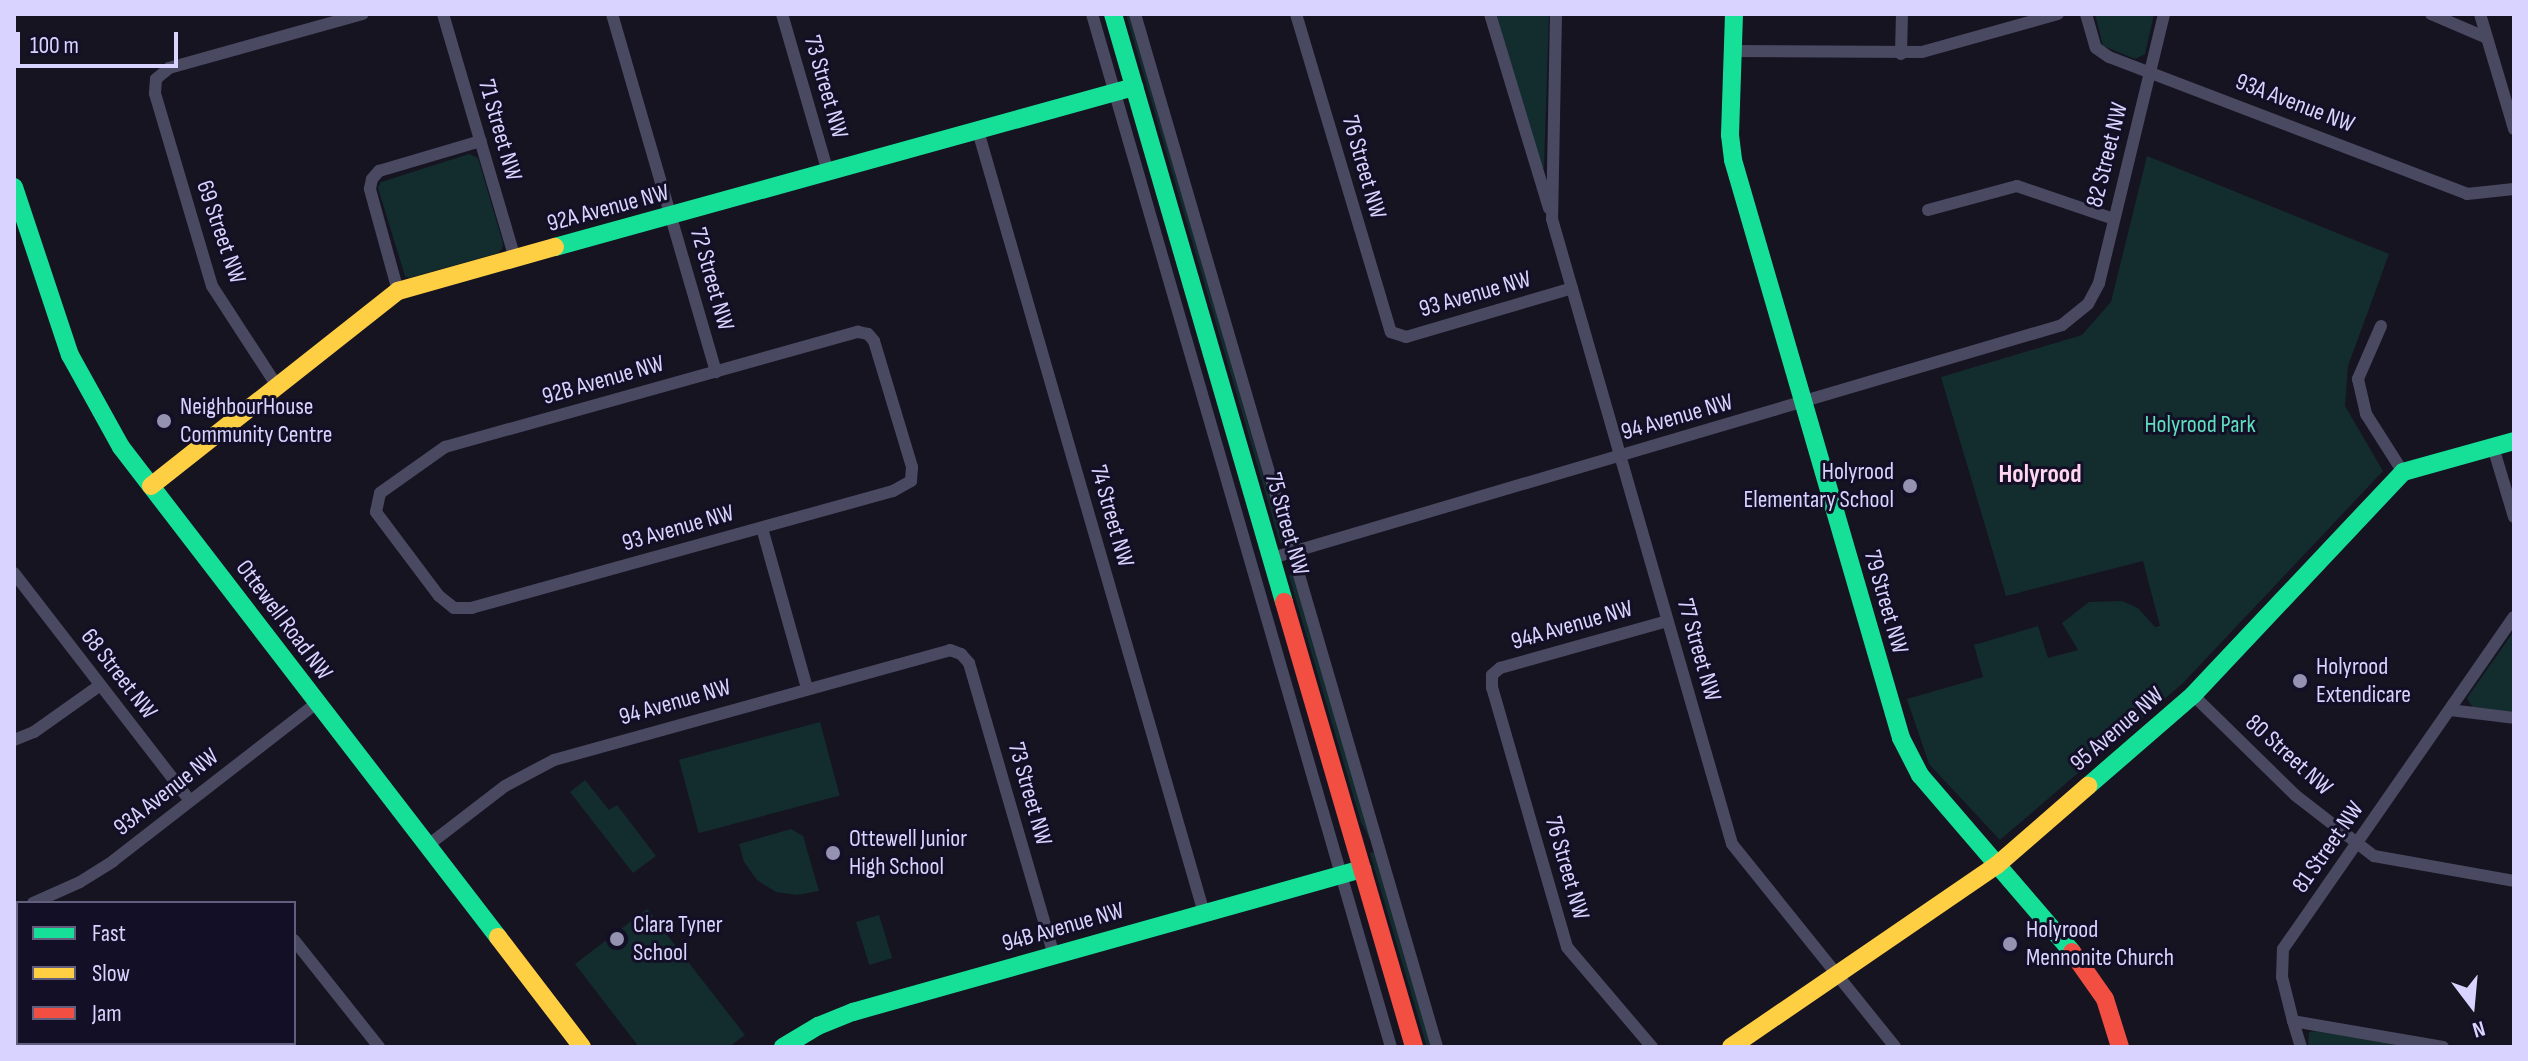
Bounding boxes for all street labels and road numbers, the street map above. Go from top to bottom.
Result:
street label: 73 Street NW [798,32,854,142]
street label: 93A Avenue NW [2231,67,2359,139]
street label: 71 Street NW [472,76,528,184]
street label: 82 Street NW [2080,100,2134,210]
street label: 76 Street NW [1336,112,1392,222]
street label: 69 Street NW [190,177,252,287]
street label: 92A Avenue NW [544,178,672,238]
street label: 72 Street NW [684,224,740,334]
street label: 93 Avenue NW [1416,264,1534,324]
street label: 92B Avenue NW [539,349,667,411]
street label: 94 Avenue NW [1618,387,1736,447]
street label: 74 Street NW [1084,462,1140,570]
street label: 75 Street NW [1259,469,1315,579]
street label: 93 Avenue NW [619,498,737,558]
street label: 79 Street NW [1857,547,1915,657]
street label: Ottewell Road NW [229,554,339,686]
street label: 94A Avenue NW [1508,594,1636,656]
street label: 77 Street NW [1671,595,1727,705]
street label: 68 Street NW [75,623,163,725]
street label: 94 Avenue NW [616,672,734,732]
street label: 95 Avenue NW [2064,681,2170,777]
street label: 80 Street NW [2239,708,2339,802]
street label: 73 Street NW [1002,739,1058,849]
street label: 93A Avenue NW [108,742,224,842]
street label: 81 Street NW [2286,796,2370,898]
street label: 76 Street NW [1539,813,1595,923]
street label: 94B Avenue NW [999,896,1127,958]

